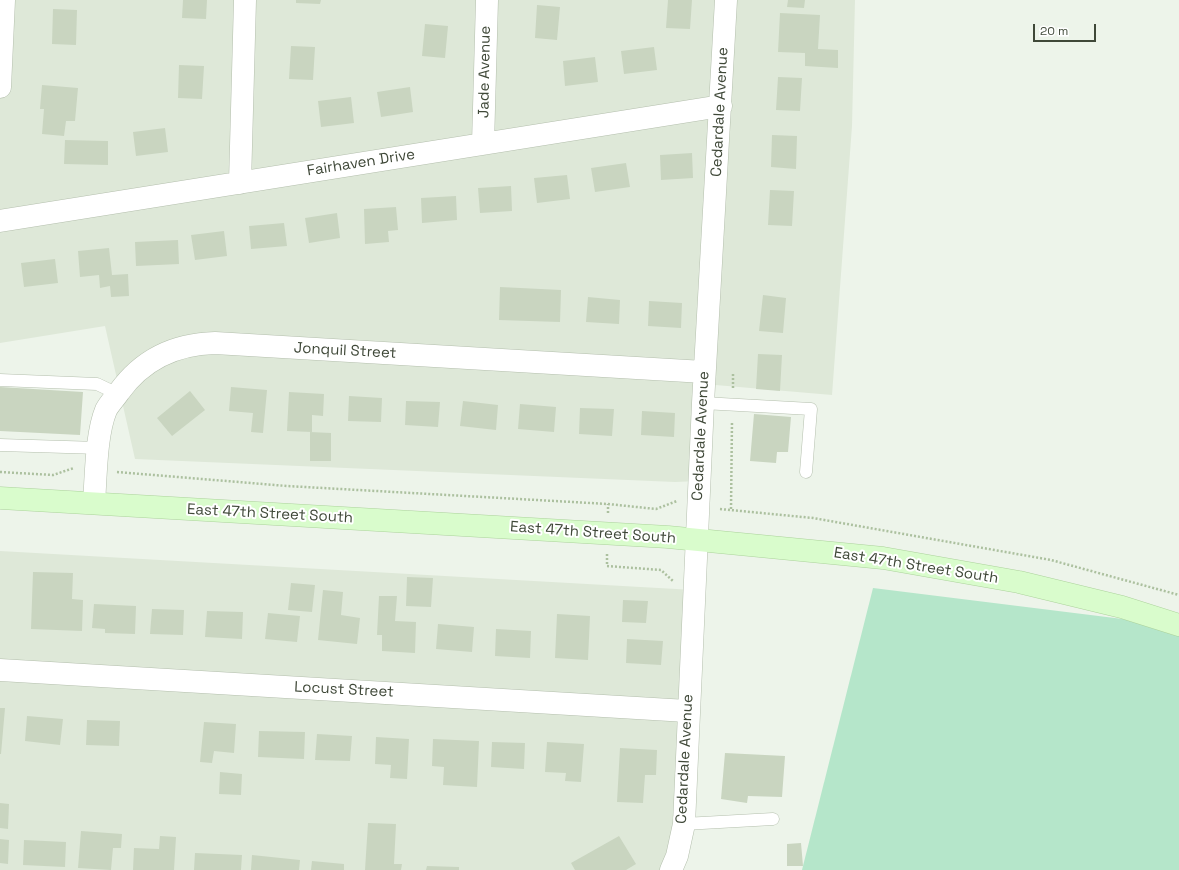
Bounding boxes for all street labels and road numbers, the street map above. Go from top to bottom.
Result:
street label: Jade Avenue [475,26,495,118]
street label: Cedardale Avenue [708,47,732,177]
street label: Fairhaven Drive [306,146,416,180]
street label: Jonquil Street [293,339,397,363]
street label: Cedardale Avenue [689,371,713,501]
street label: East 47th Street South [187,501,353,527]
street label: East 47th Street South [509,518,677,548]
street label: East 47th Street South [832,544,1000,588]
street label: Locust Street [294,678,394,702]
street label: Cedardale Avenue [673,694,697,824]

